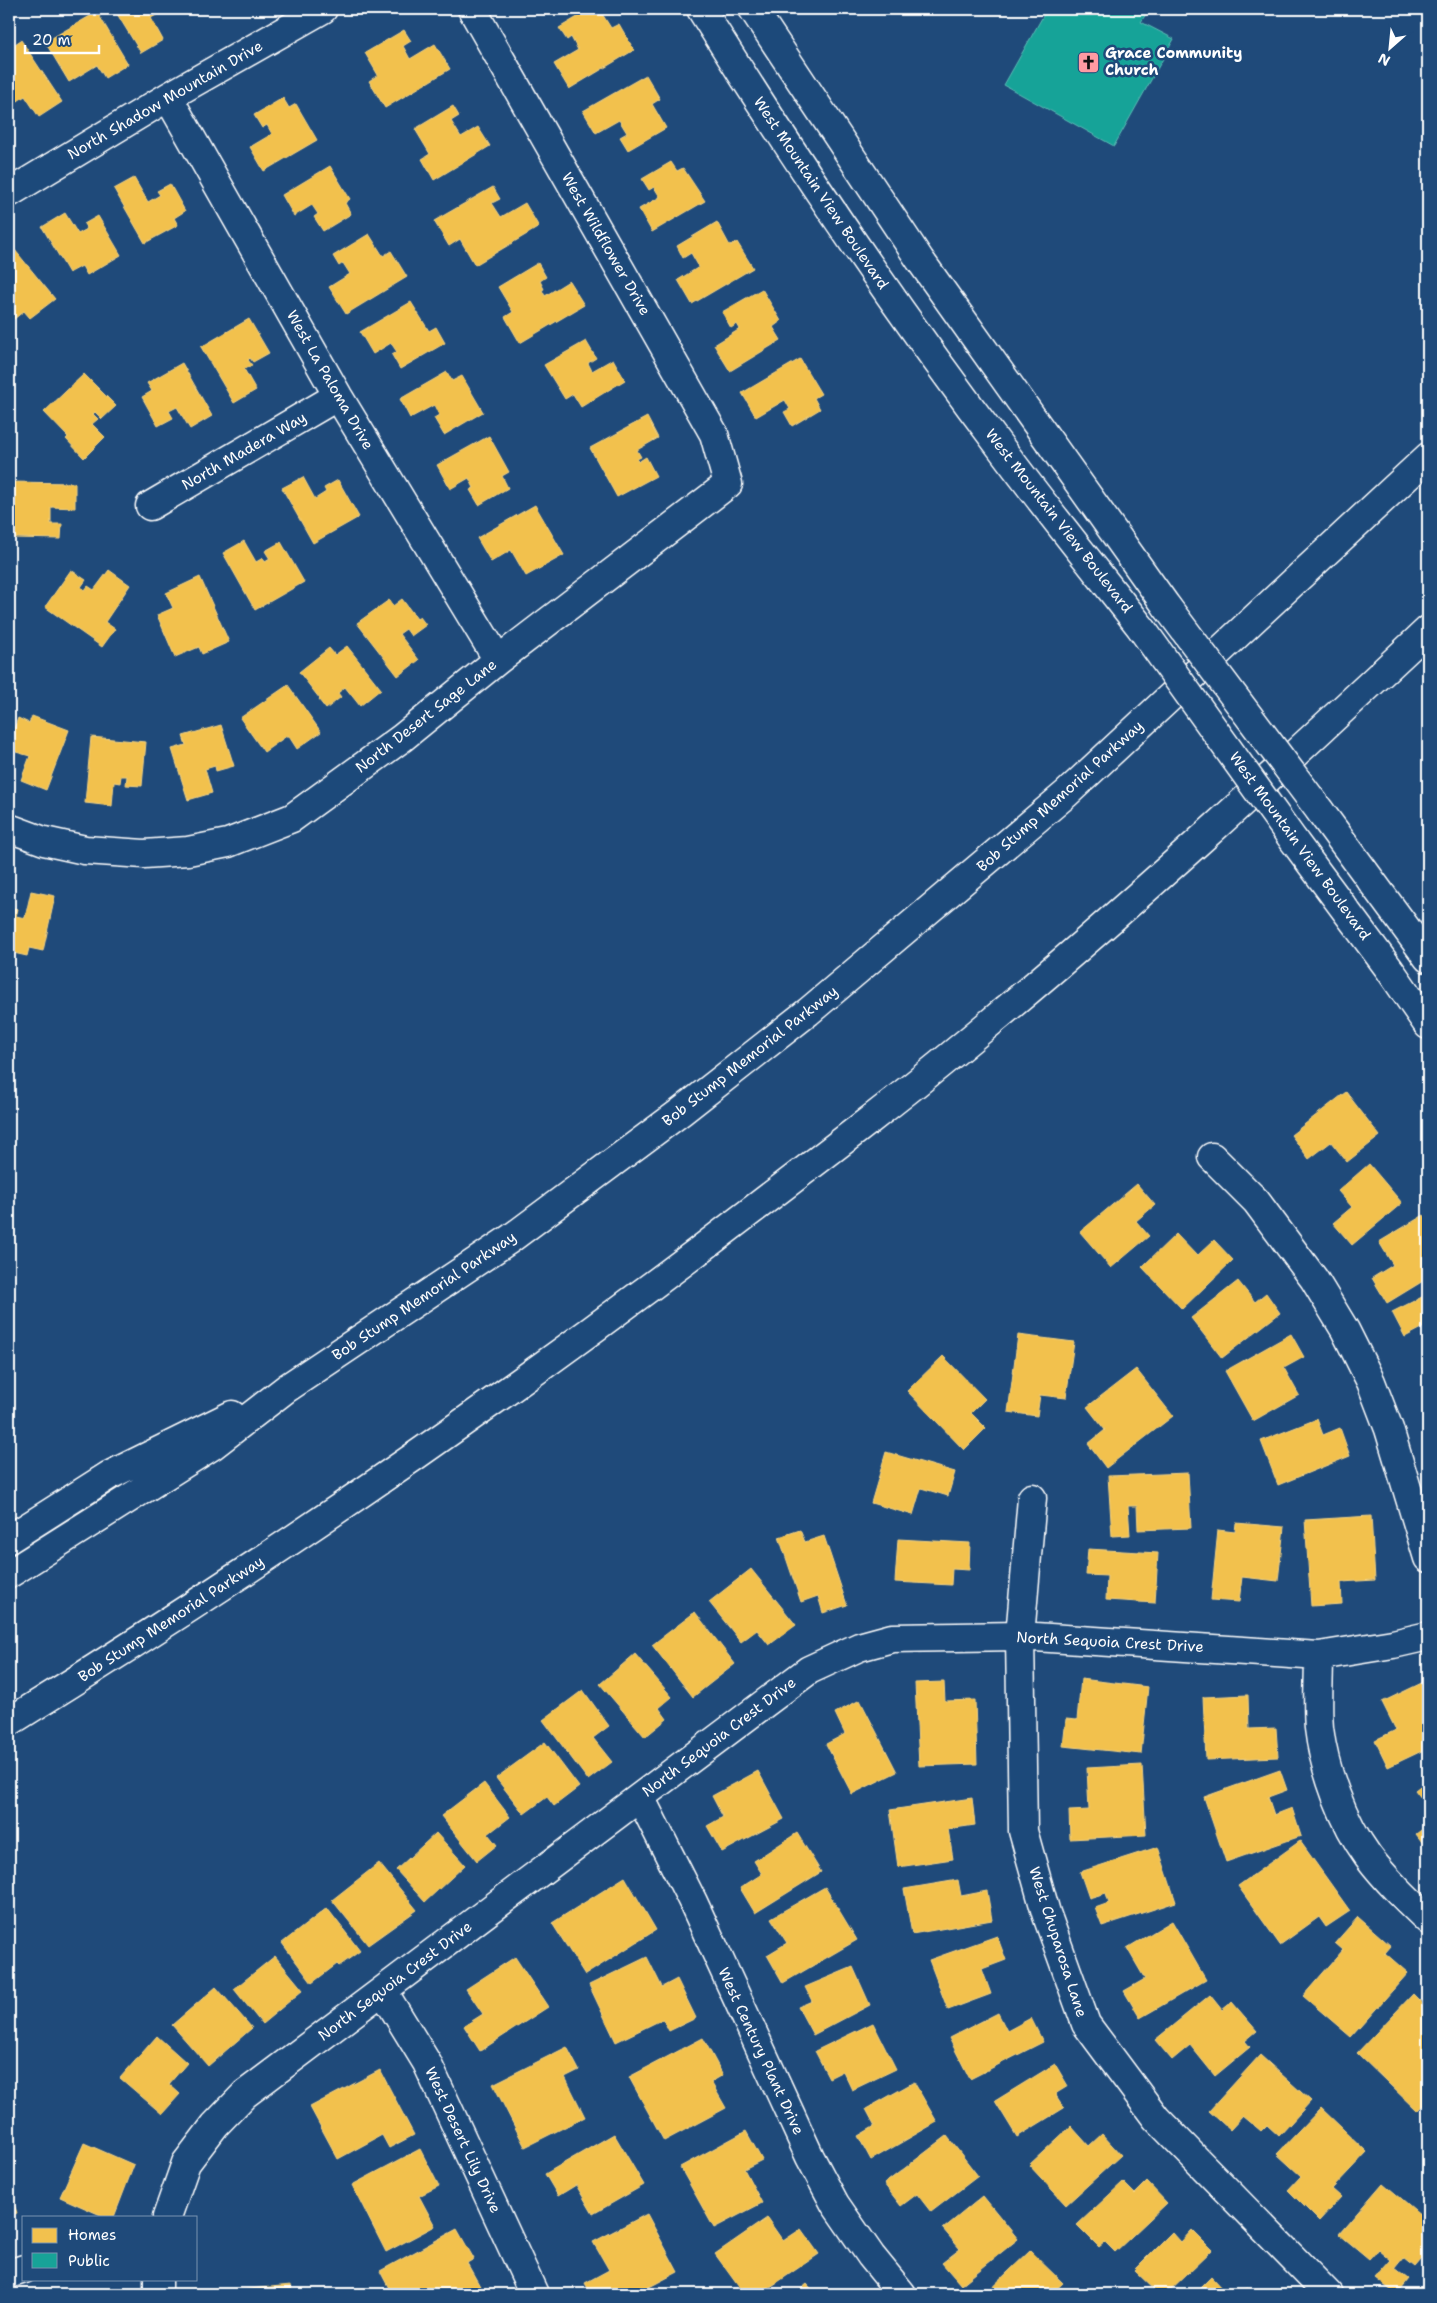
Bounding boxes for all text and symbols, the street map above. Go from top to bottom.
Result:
scale bar [25,22,99,54]
north arrow [1364,22,1414,72]
text: 20 m [32,30,71,50]
street label: North Shadow Mountain Drive [64,36,266,164]
place label: Grace Community Church [1105,43,1242,80]
text: N [1375,49,1393,70]
church icon: Grace Community Church [1077,50,1101,74]
street label: West Mountain View Boulevard [749,93,893,294]
street label: West Wildflower Drive [557,169,655,319]
street label: West La Paloma Drive [282,307,378,453]
street label: North Madera Way [178,407,310,495]
street label: West Mountain View Boulevard [981,425,1137,618]
street label: North Desert Sage Lane [351,654,501,778]
street label: Bob Stump Memorial Parkway [972,716,1148,876]
street label: West Mountain View Boulevard [1225,748,1375,945]
street label: Bob Stump Memorial Parkway [658,981,842,1131]
street label: Bob Stump Memorial Parkway [328,1227,520,1365]
street label: Bob Stump Memorial Parkway [74,1551,268,1687]
street label: North Sequoia Crest Drive [1016,1627,1204,1657]
street label: North Sequoia Crest Drive [638,1673,800,1801]
street label: West Chuparosa Lane [1024,1864,1092,2020]
street label: North Sequoia Crest Drive [314,1917,476,2045]
street label: West Century Plant Drive [713,1964,809,2138]
street label: West Desert Lily Drive [420,2064,506,2216]
legend [22,2216,198,2280]
text: Homes [68,2225,116,2245]
text: Public [68,2251,110,2271]

